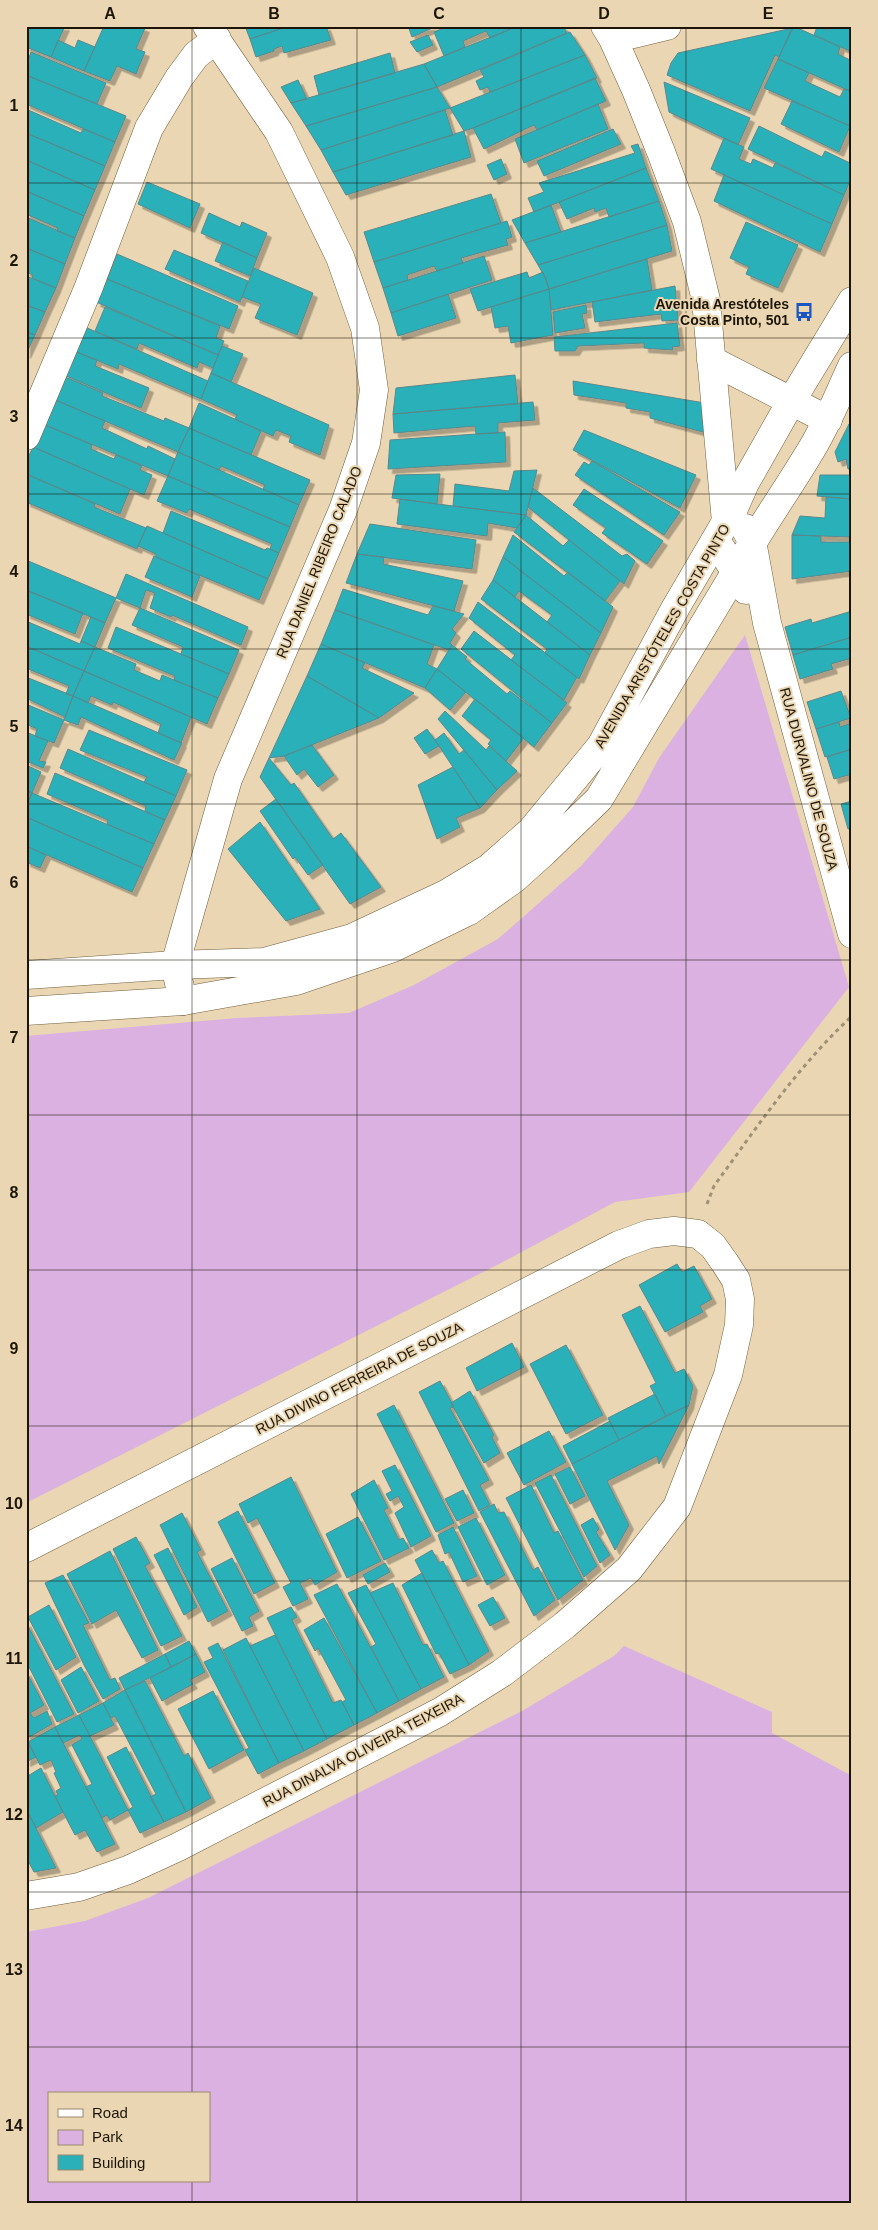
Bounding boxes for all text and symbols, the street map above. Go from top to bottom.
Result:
text: A [104,5,116,22]
text: B [268,5,280,22]
text: C [433,5,445,22]
text: D [598,5,610,22]
text: E [763,5,774,22]
text: 1 [10,97,19,114]
text: 2 [10,252,19,269]
place label: Avenida Arestóteles Costa Pinto, 501 [655,296,789,328]
bus stop icon: Avenida Arestóteles Costa Pinto, 501 [793,301,815,323]
text: 3 [10,408,19,425]
street label: RUA DANIEL RIBEIRO CALADO [273,464,365,660]
street label: AVENIDA ARISTÓTELES COSTA PINTO [591,521,733,751]
text: 4 [10,563,19,580]
street label: RUA DURVALINO DE SOUZA [777,686,841,873]
text: 5 [10,718,19,735]
text: 6 [10,874,19,891]
text: 7 [10,1029,19,1046]
text: 8 [10,1184,19,1201]
street label: RUA DIVINO FERREIRA DE SOUZA [253,1318,466,1437]
text: 9 [10,1340,19,1357]
text: 10 [5,1495,23,1512]
text: 11 [6,1650,23,1667]
street label: RUA DINALVA OLIVEIRA TEIXEIRA [260,1690,467,1810]
text: 12 [5,1806,23,1823]
text: 13 [5,1961,23,1978]
legend [48,2092,210,2182]
text: Road [92,2104,128,2121]
text: 14 [5,2117,23,2134]
text: Park [92,2128,123,2145]
text: Building [92,2154,145,2171]

